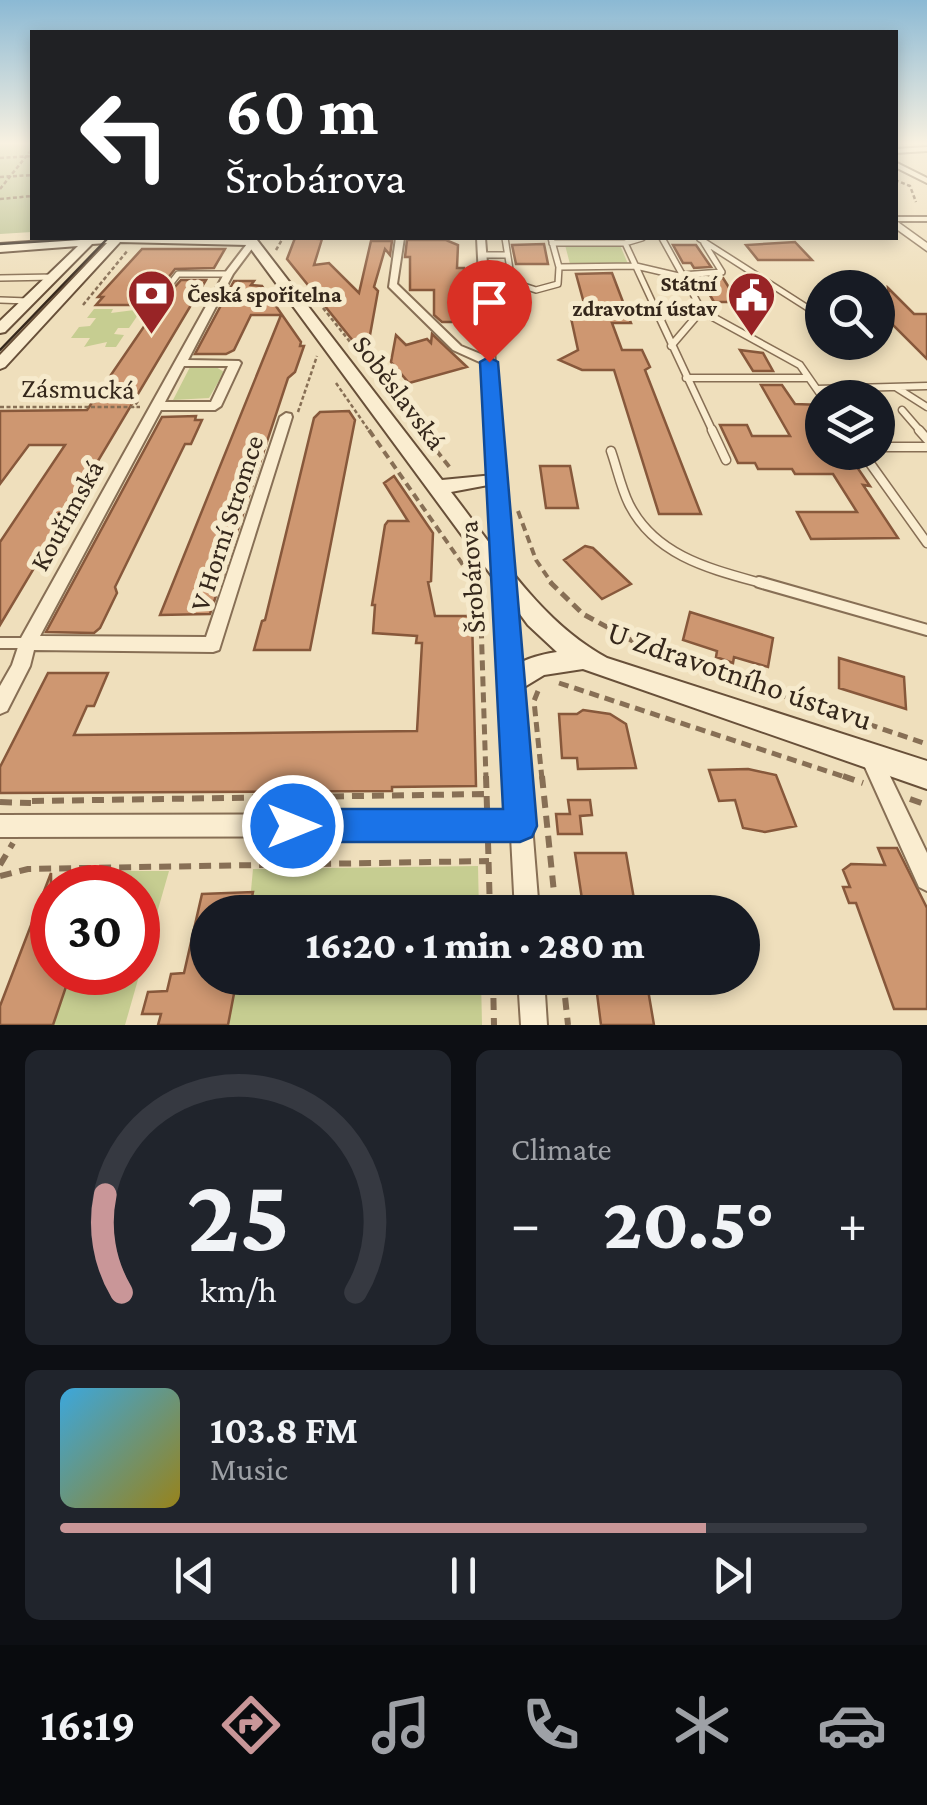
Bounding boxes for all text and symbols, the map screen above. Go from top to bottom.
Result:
icon: left [60,70,190,200]
text: 60 m [225,71,378,149]
text: Šrobárova [225,153,406,203]
pin [447,260,532,363]
bank icon: Česká spořitelna [126,268,178,336]
public building icon: Státní zdravotní ústav [726,270,778,338]
map controls [805,270,895,470]
button: search [805,270,895,360]
place label: Státní zdravotní ústav [572,271,719,321]
icon: arrive [462,275,517,330]
place label: Česká spořitelna [187,282,342,307]
street label: Soběslavská [347,329,453,455]
street label: Zásmucká [21,372,135,405]
button: layers [805,380,895,470]
street label: V Horní Stromce [183,431,269,615]
street label: Kouřimská [23,455,109,576]
street label: Šrobárova [452,520,491,634]
street label: U Zdravotního ústavu [603,613,877,737]
position arrow [241,774,345,878]
speed limit sign: 30 [30,865,160,995]
text: 16:20 · 1 min · 280 m [305,924,645,966]
text: Climate [511,1131,612,1167]
text: 25 [186,1157,290,1272]
text: 20.5° [603,1181,775,1264]
text: − [511,1193,540,1254]
text: + [838,1193,867,1254]
text: km/h [199,1270,277,1310]
text: 103.8 FM [210,1409,358,1451]
text: Music [210,1451,288,1487]
icon: previous [167,1548,222,1603]
icon: pause [436,1548,491,1603]
icon: next [705,1548,760,1603]
icon: directions [216,1690,286,1760]
icon: music [366,1690,436,1760]
icon: phone [516,1690,586,1760]
icon: climate [667,1690,737,1760]
icon: car [817,1690,887,1760]
text: 16:19 [40,1700,135,1750]

